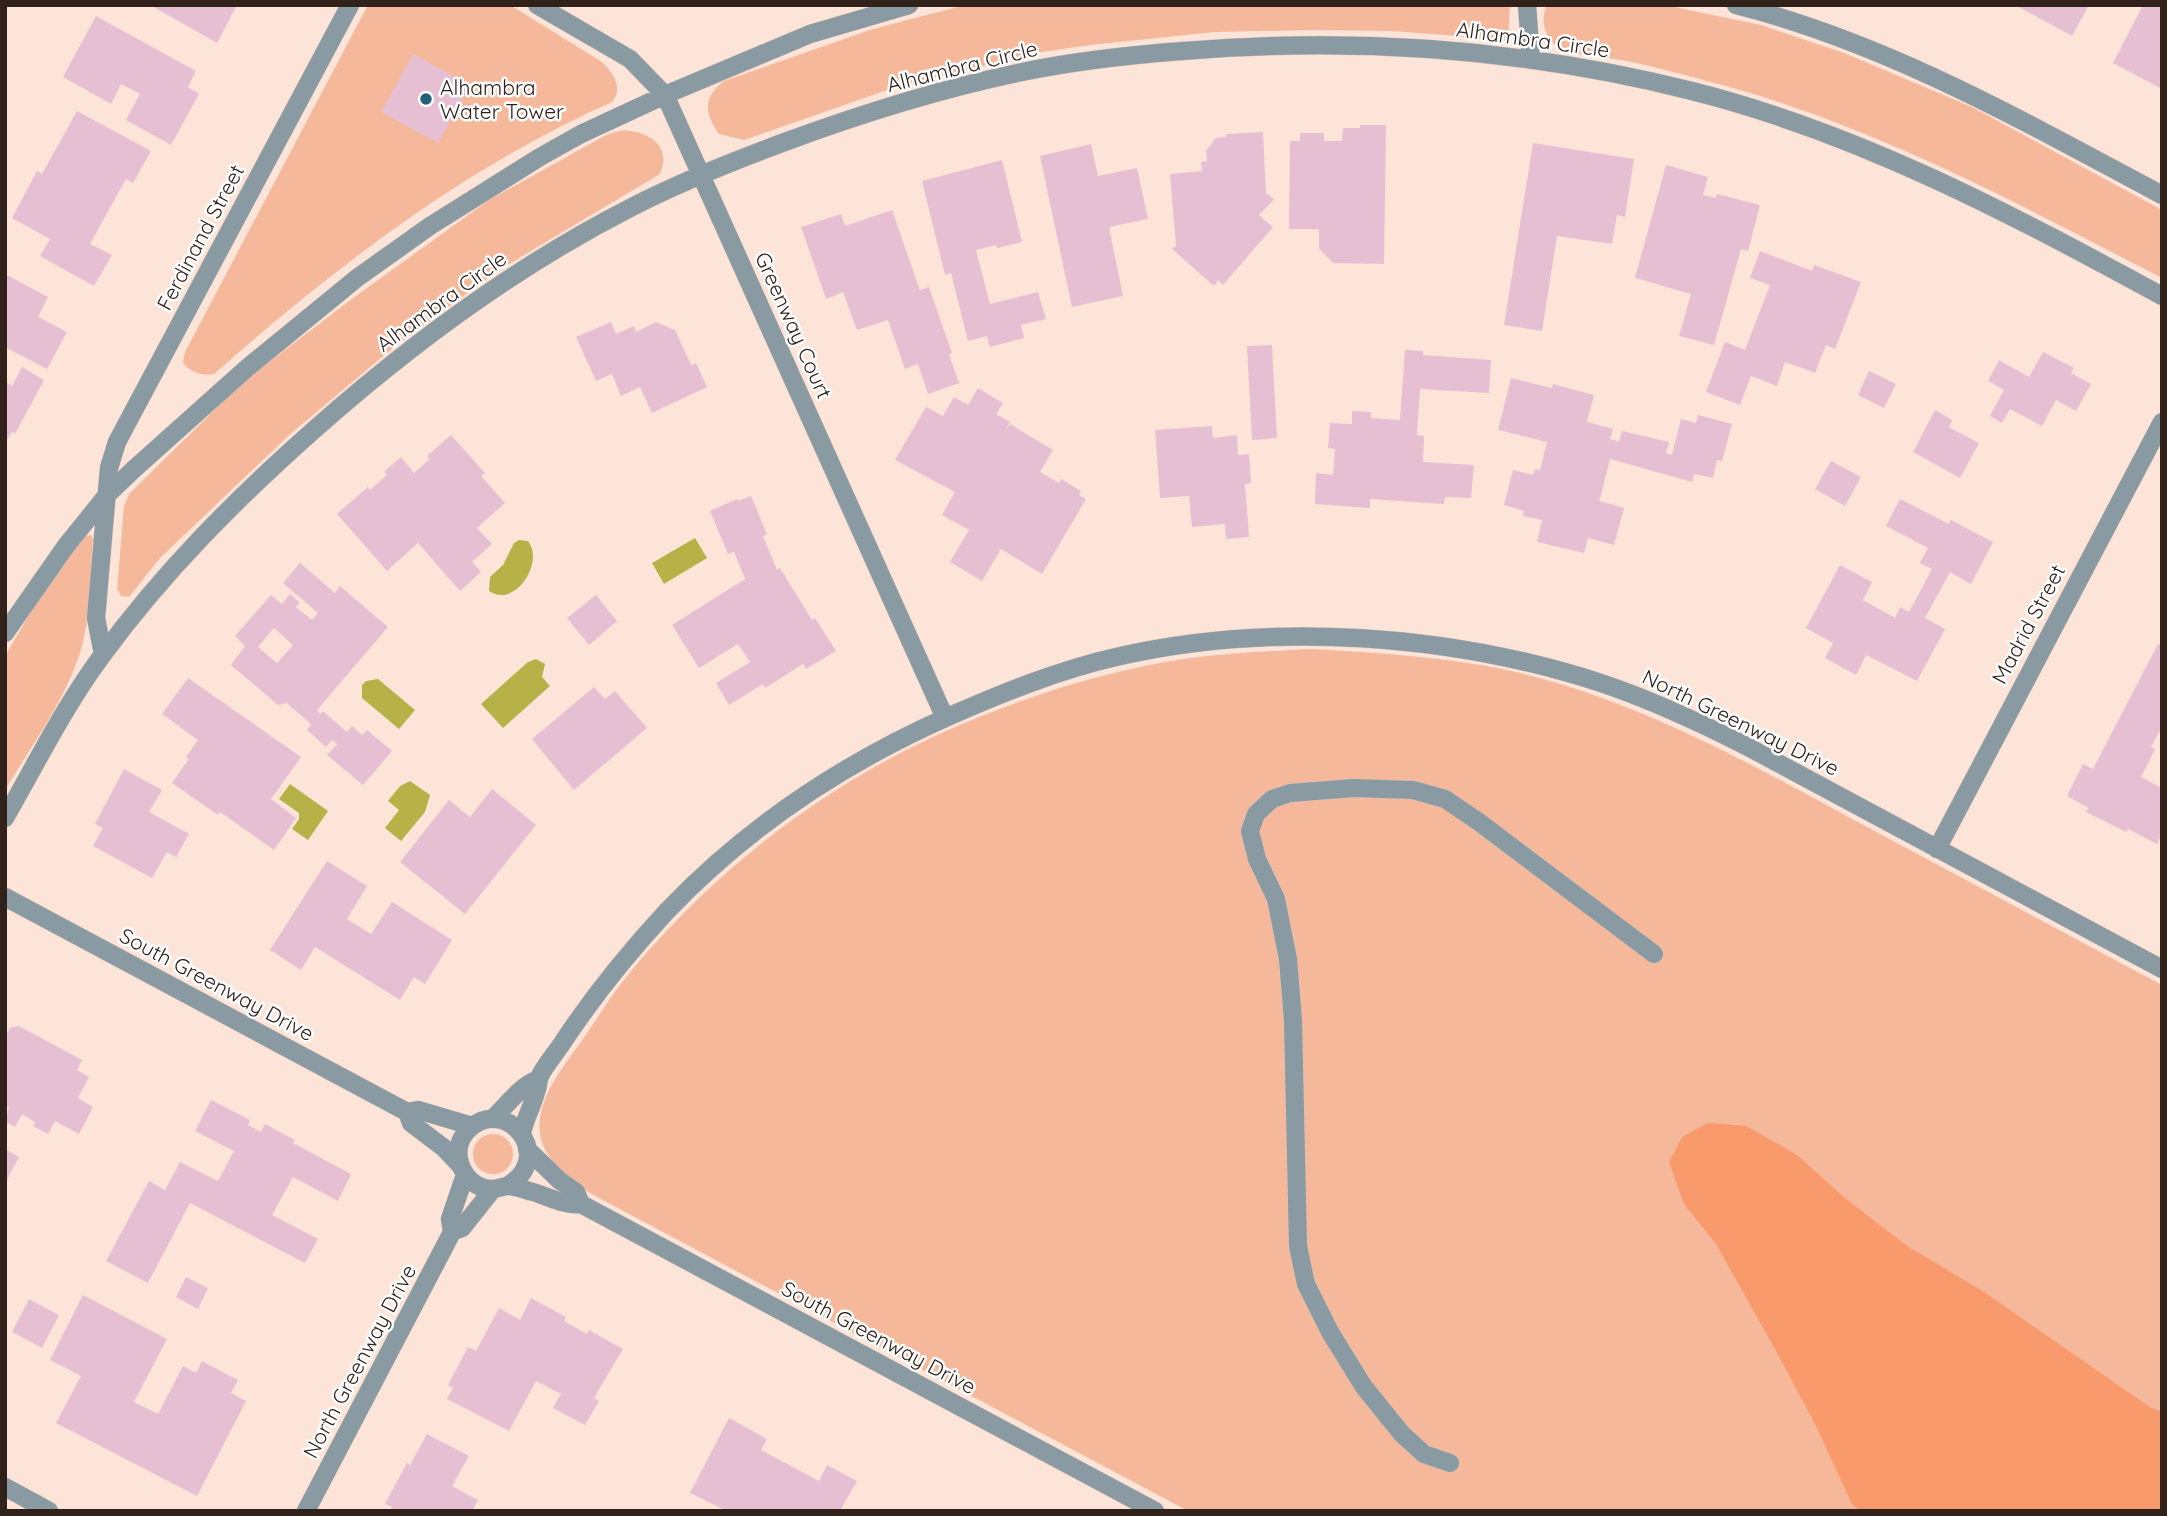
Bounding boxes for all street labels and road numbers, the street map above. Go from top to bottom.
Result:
street label: Alhambra Circle [1455,15,1611,63]
street label: Alhambra Circle [884,35,1040,97]
street label: Ferdinand Street [151,160,249,314]
street label: Alhambra Circle [371,245,511,357]
street label: Greenway Court [750,248,838,402]
street label: Madrid Street [1986,560,2070,688]
street label: North Greenway Drive [1638,663,1844,781]
street label: South Greenway Drive [115,922,319,1046]
street label: North Greenway Drive [297,1260,421,1462]
street label: South Greenway Drive [777,1275,981,1399]

